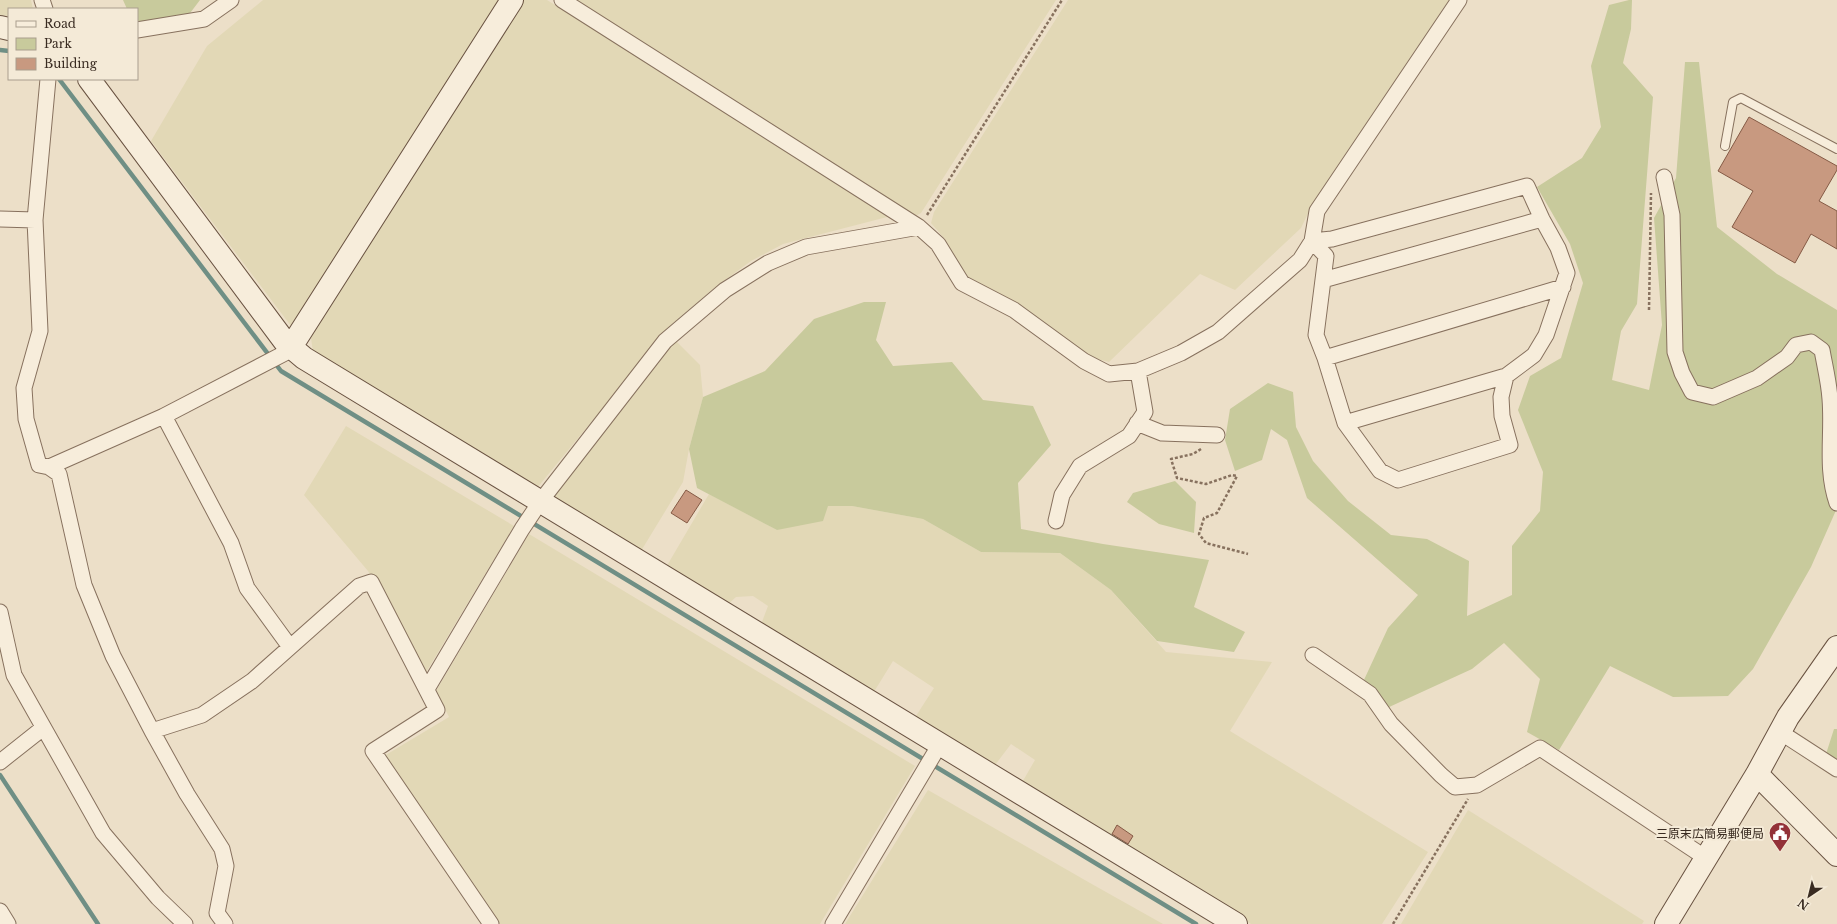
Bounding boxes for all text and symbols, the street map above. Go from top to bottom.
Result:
legend [8,8,138,80]
text: Road [44,16,76,31]
text: Park [44,36,72,51]
text: Building [44,56,98,71]
public building icon: 三原末広簡易郵便局 [1767,820,1793,853]
place label: 三原末広簡易郵便局 [1656,826,1764,841]
north arrow [1789,876,1829,916]
text: N [1794,895,1812,913]

